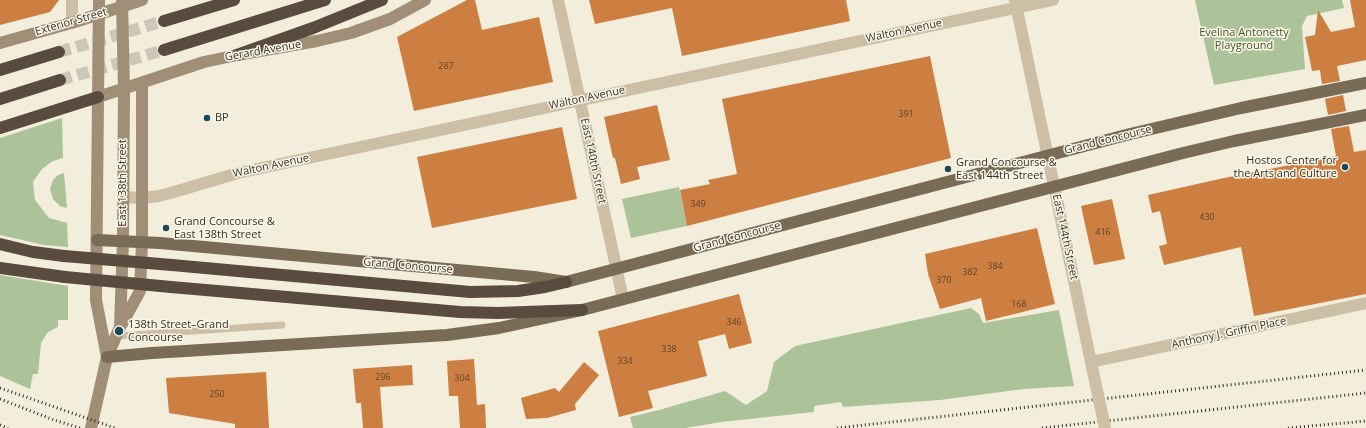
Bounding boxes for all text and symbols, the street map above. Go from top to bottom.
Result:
street label: Exterior Street [34,5,108,39]
street label: Walton Avenue [865,16,943,46]
park label: Evelina Antonetty Playground [1199,26,1289,52]
street label: Gerard Avenue [224,38,302,64]
house number: 287 [438,61,454,71]
street label: Walton Avenue [548,83,626,113]
house number: 391 [898,109,914,119]
place label: BP [215,111,229,125]
marker: BP [202,113,212,123]
street label: East 140th Street [577,117,609,205]
street label: Grand Concourse [1063,123,1153,157]
street label: East 138th Street [116,139,130,227]
street label: Walton Avenue [232,151,310,181]
place label: Hostos Center for the Arts and Culture [1234,154,1337,180]
place label: Grand Concourse & East 144th Street [956,156,1057,182]
marker: Hostos Center for the Arts and Culture [1340,162,1350,172]
marker: Grand Concourse & East 144th Street [943,164,953,174]
street label: East 144th Street [1049,193,1081,281]
house number: 349 [690,199,706,209]
house number: 430 [1199,212,1215,222]
place label: Grand Concourse & East 138th Street [174,215,275,241]
street label: Grand Concourse [692,219,782,255]
marker: Grand Concourse & East 138th Street [161,223,171,233]
house number: 416 [1095,227,1111,237]
street label: Grand Concourse [363,256,453,276]
house number: 384 [987,261,1003,271]
house number: 382 [962,267,978,277]
house number: 370 [936,275,952,285]
house number: 168 [1011,299,1027,309]
street label: Anthony J. Griffin Place [1171,314,1287,352]
house number: 346 [726,317,742,327]
place label: 138th Street–Grand Concourse [128,318,229,344]
marker: 138th Street–Grand Concourse [113,325,125,337]
house number: 338 [661,344,677,354]
house number: 334 [617,356,633,366]
house number: 296 [375,372,391,382]
house number: 304 [454,373,470,383]
house number: 250 [209,389,225,399]

